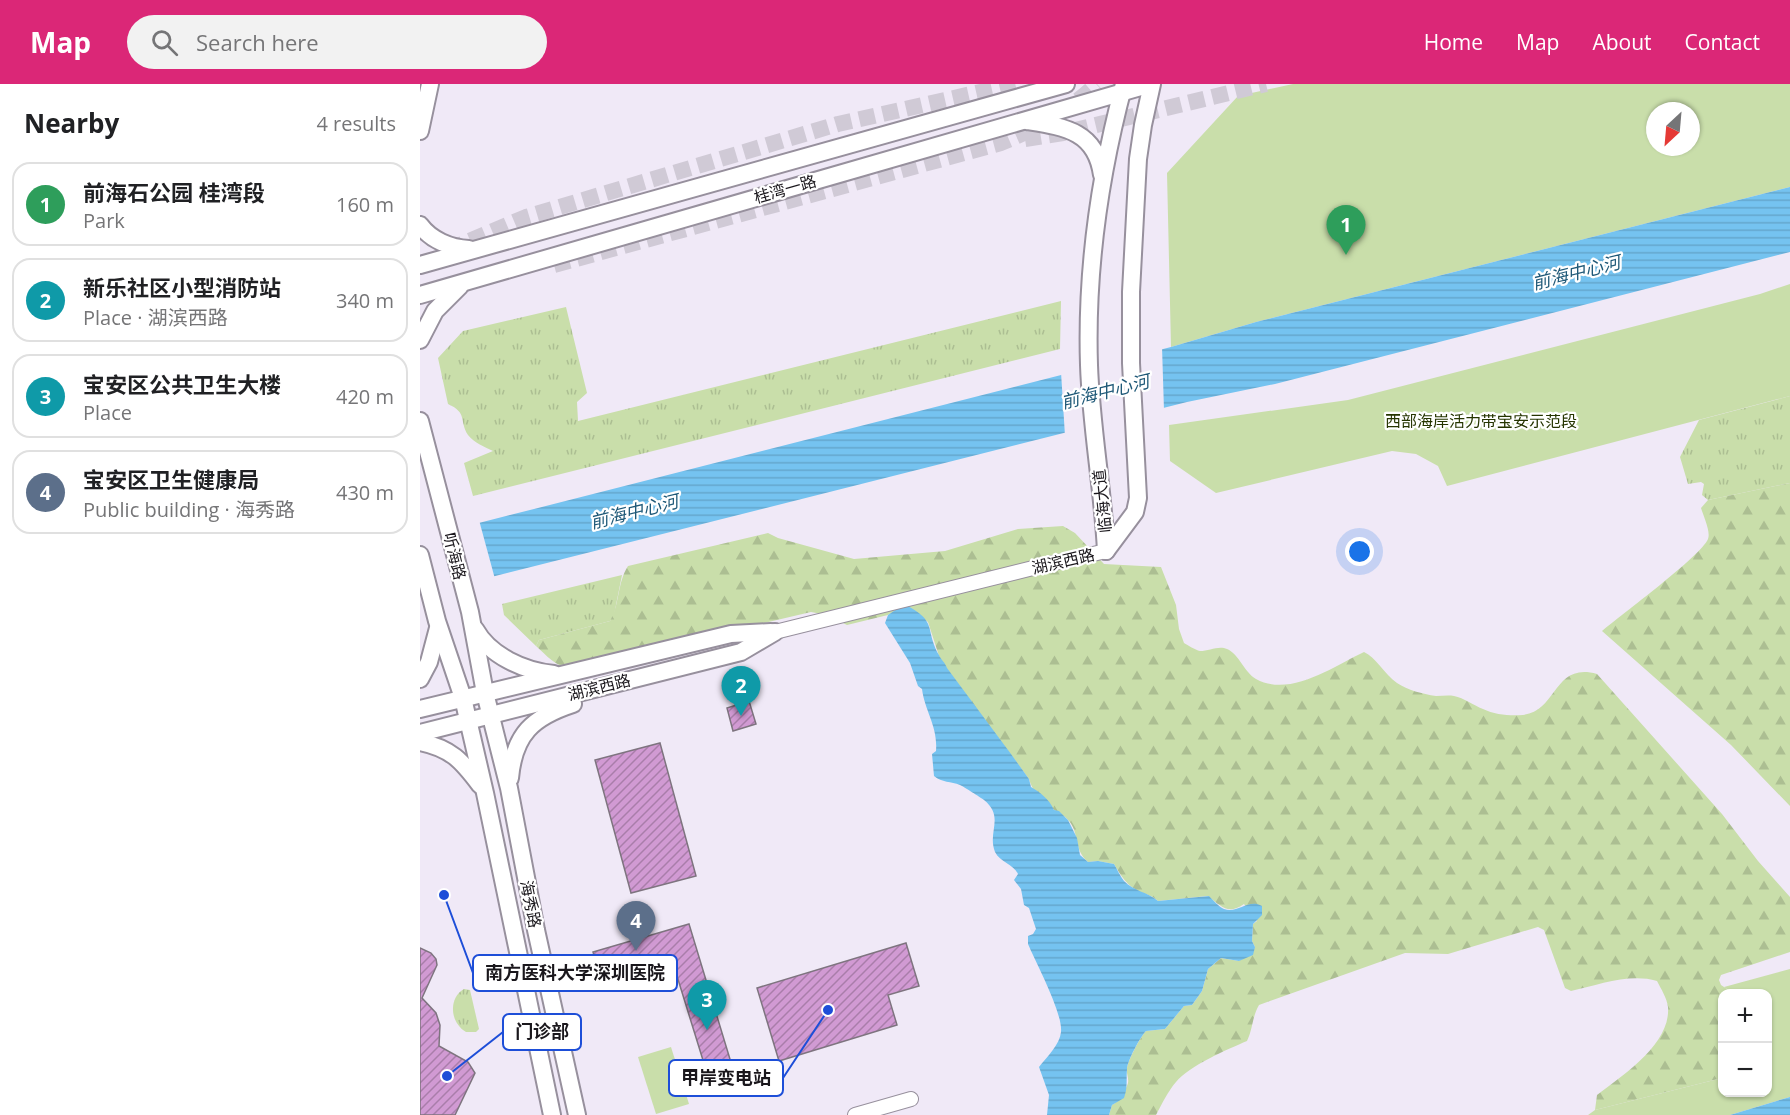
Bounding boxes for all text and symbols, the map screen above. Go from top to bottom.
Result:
search box [127,15,547,69]
text: Map [30,23,91,61]
icon: search [148,26,181,59]
text: Search here [196,27,319,57]
text: Home [1424,28,1483,56]
text: Map [1516,28,1559,56]
text: About [1592,28,1652,56]
text: Contact [1685,28,1760,56]
north arrow [1646,102,1700,156]
text: Nearby [24,105,119,141]
text: 4 results [316,110,396,137]
street label: 桂湾一路 [751,170,819,208]
text: 前海石公园 桂湾段 [83,177,265,207]
text: 1 [40,191,51,218]
text: 160 m [336,191,394,218]
pin: 1 [1326,206,1366,255]
text: Park [83,207,125,234]
water label: 前海中心河 [1529,249,1625,295]
text: 新乐社区小型消防站 [83,272,281,302]
text: 2 [40,287,51,314]
text: 340 m [336,287,394,314]
text: Place · 湖滨西路 [83,304,228,331]
water label: 前海中心河 [1058,368,1154,414]
text: 宝安区公共卫生大楼 [83,369,281,399]
text: 3 [40,383,51,410]
text: 420 m [336,383,394,410]
text: Place [83,399,132,426]
park label: 西部海岸活力带宝安示范段 [1385,410,1577,432]
text: 宝安区卫生健康局 [83,464,259,494]
street label: 临海大道 [1088,468,1116,534]
text: 4 [40,479,51,506]
text: 430 m [336,479,394,506]
water label: 前海中心河 [587,488,683,534]
text: Public building · 海秀路 [83,496,295,523]
street label: 听海路 [439,530,471,582]
your location [1345,537,1374,566]
street label: 湖滨西路 [1029,543,1097,579]
pin: 2 [722,666,760,716]
street label: 湖滨西路 [565,669,633,705]
street label: 海秀路 [516,878,546,930]
pin: 4 [616,902,656,951]
callout: 南方医科大学深圳医院 [473,955,677,991]
text: 南方医科大学深圳医院 [485,960,665,984]
pin: 3 [688,980,726,1030]
map controls [1718,989,1772,1097]
button: + [1718,989,1772,1043]
callout: 门诊部 [503,1014,581,1050]
text: 门诊部 [515,1019,569,1043]
button: − [1718,1043,1772,1097]
callout: 甲岸变电站 [669,1060,783,1096]
text: 甲岸变电站 [681,1065,771,1089]

